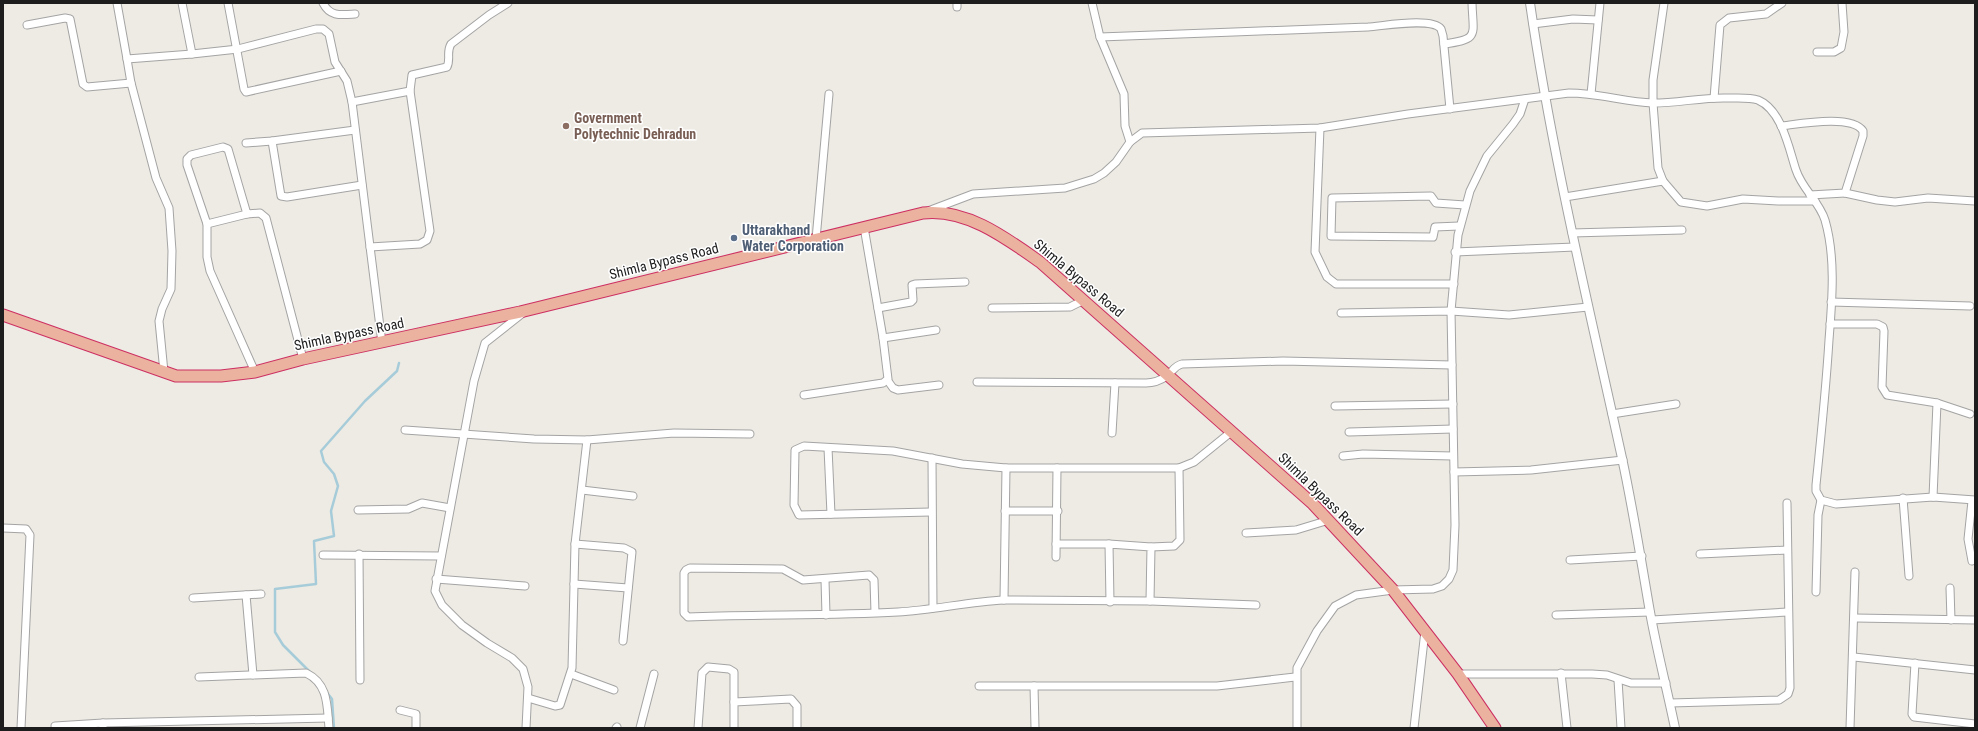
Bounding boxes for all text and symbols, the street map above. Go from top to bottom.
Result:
place label: Government Polytechnic Dehradun [574,110,696,142]
marker: Government Polytechnic Dehradun [561,121,571,131]
place label: Uttarakhand Water Corporation [742,222,844,254]
marker: Uttarakhand Water Corporation [729,233,739,243]
street label: Shimla Bypass Road [1031,236,1127,320]
street label: Shimla Bypass Road [608,240,720,282]
street label: Shimla Bypass Road [293,315,405,353]
street label: Shimla Bypass Road [1275,449,1367,539]

